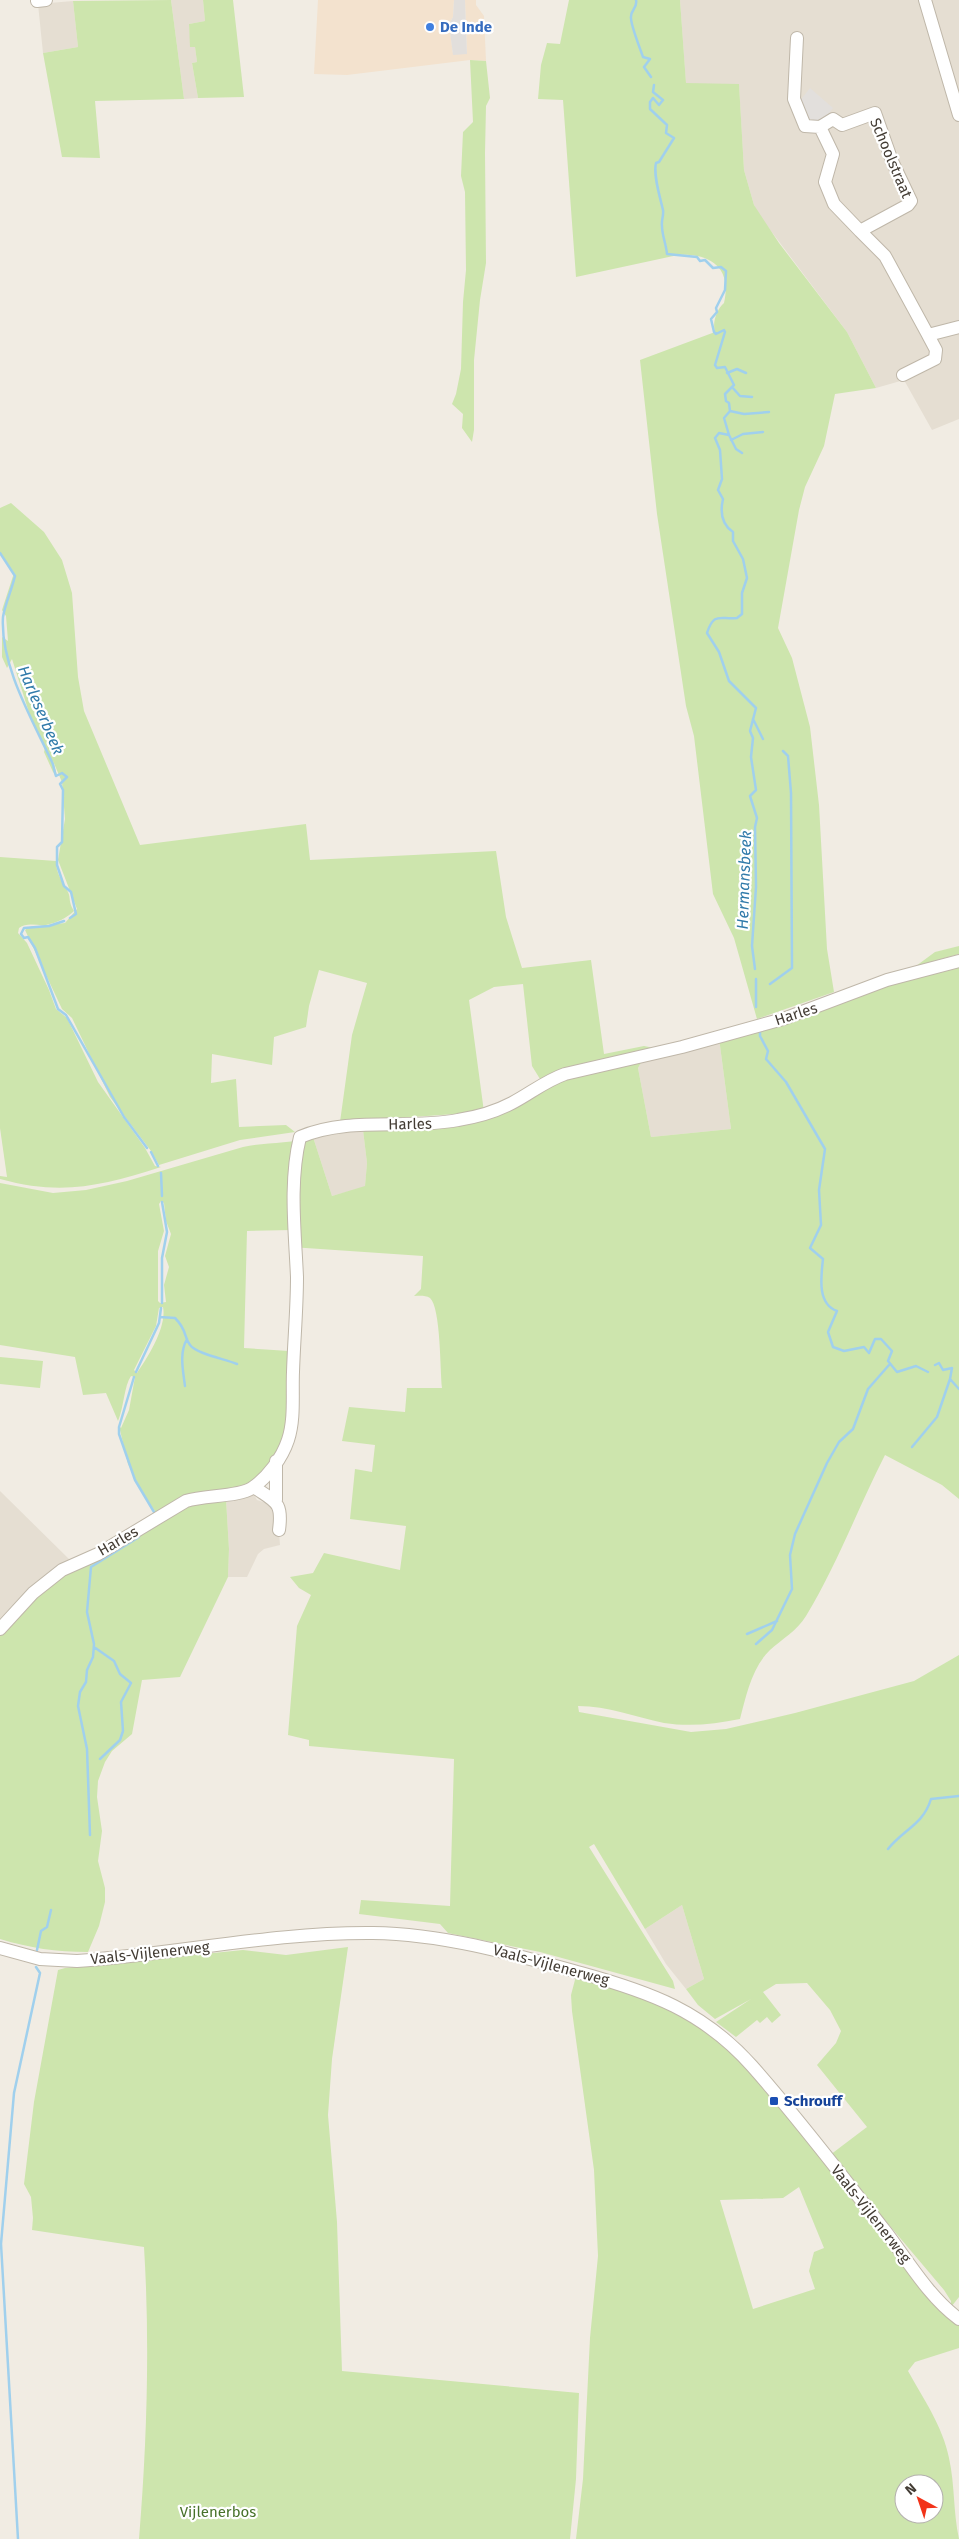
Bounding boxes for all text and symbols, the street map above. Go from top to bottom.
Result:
place label: De Inde [440,18,492,36]
marker: De Inde [424,21,436,33]
street label: Schoolstraat [866,115,916,201]
water label: Harleserbeek [14,663,68,758]
water label: Hermansbeek [733,830,755,930]
street label: Harles [772,999,820,1029]
street label: Harles [388,1115,432,1133]
street label: Harles [95,1522,141,1560]
street label: Vaals-Vijlenerweg [90,1938,211,1968]
street label: Vaals-Vijlenerweg [491,1941,611,1989]
place label: Schrouff [784,2092,844,2110]
marker: Schrouff [768,2095,780,2107]
street label: Vaals-Vijlenerweg [827,2161,915,2267]
north arrow [894,2474,944,2524]
text: N [902,2480,920,2499]
park label: Vijlenerbos [180,2503,256,2521]

